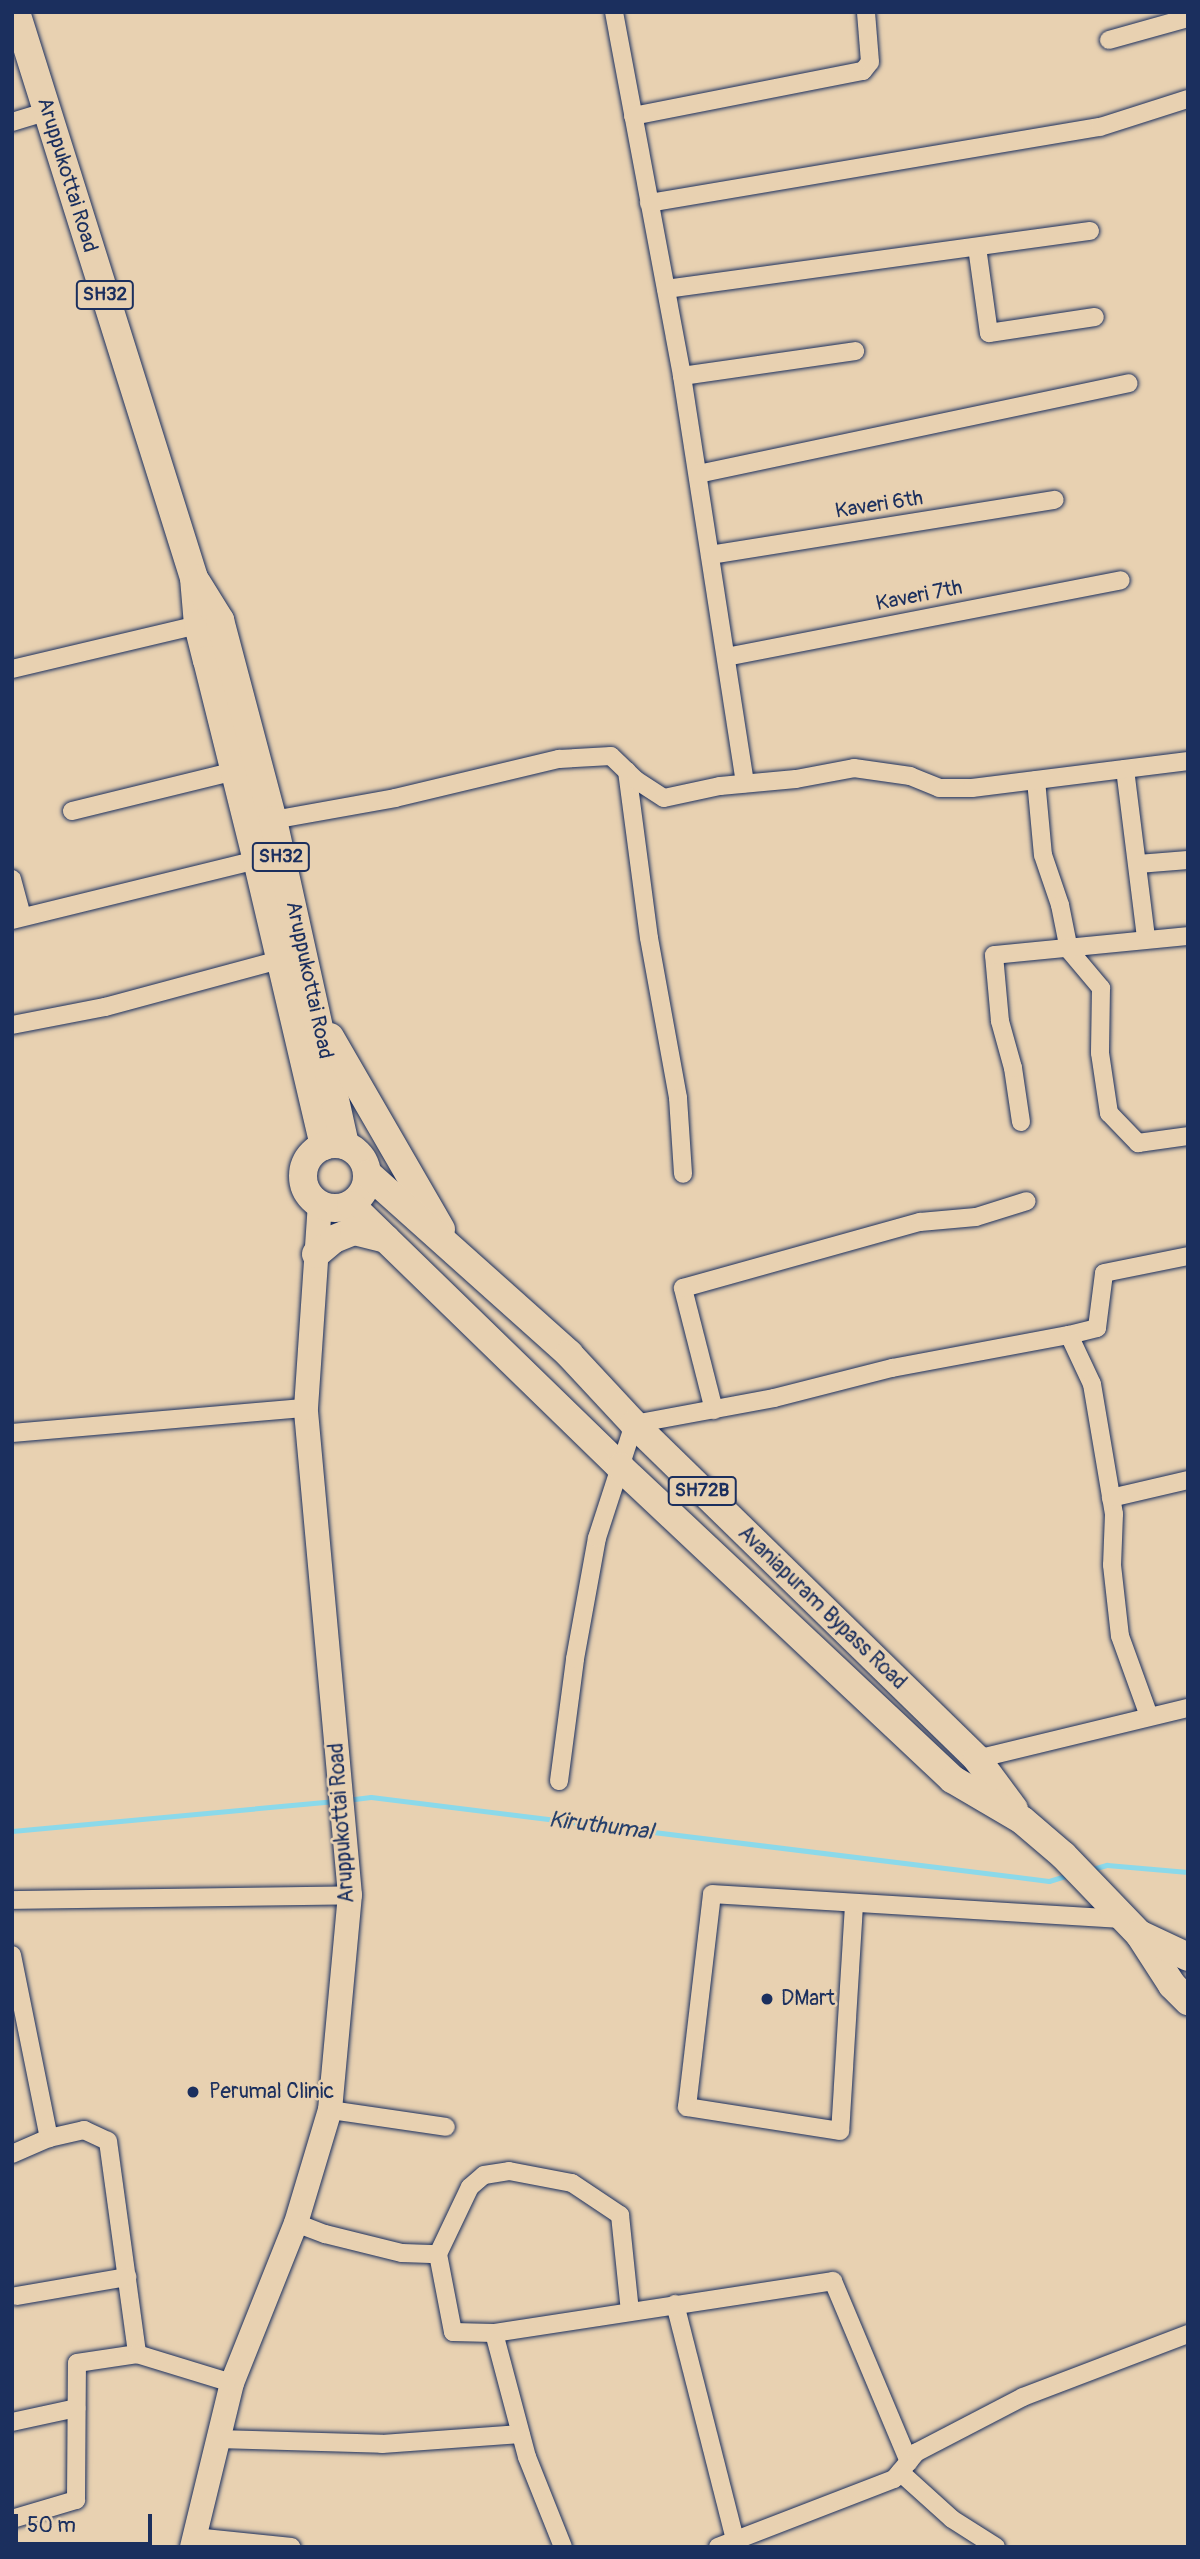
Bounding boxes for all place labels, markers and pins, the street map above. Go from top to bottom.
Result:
place label: DMart [781,1986,835,2012]
marker: DMart [759,1991,775,2007]
place label: Perumal Clinic [209,2079,334,2105]
marker: Perumal Clinic [183,2082,203,2102]

